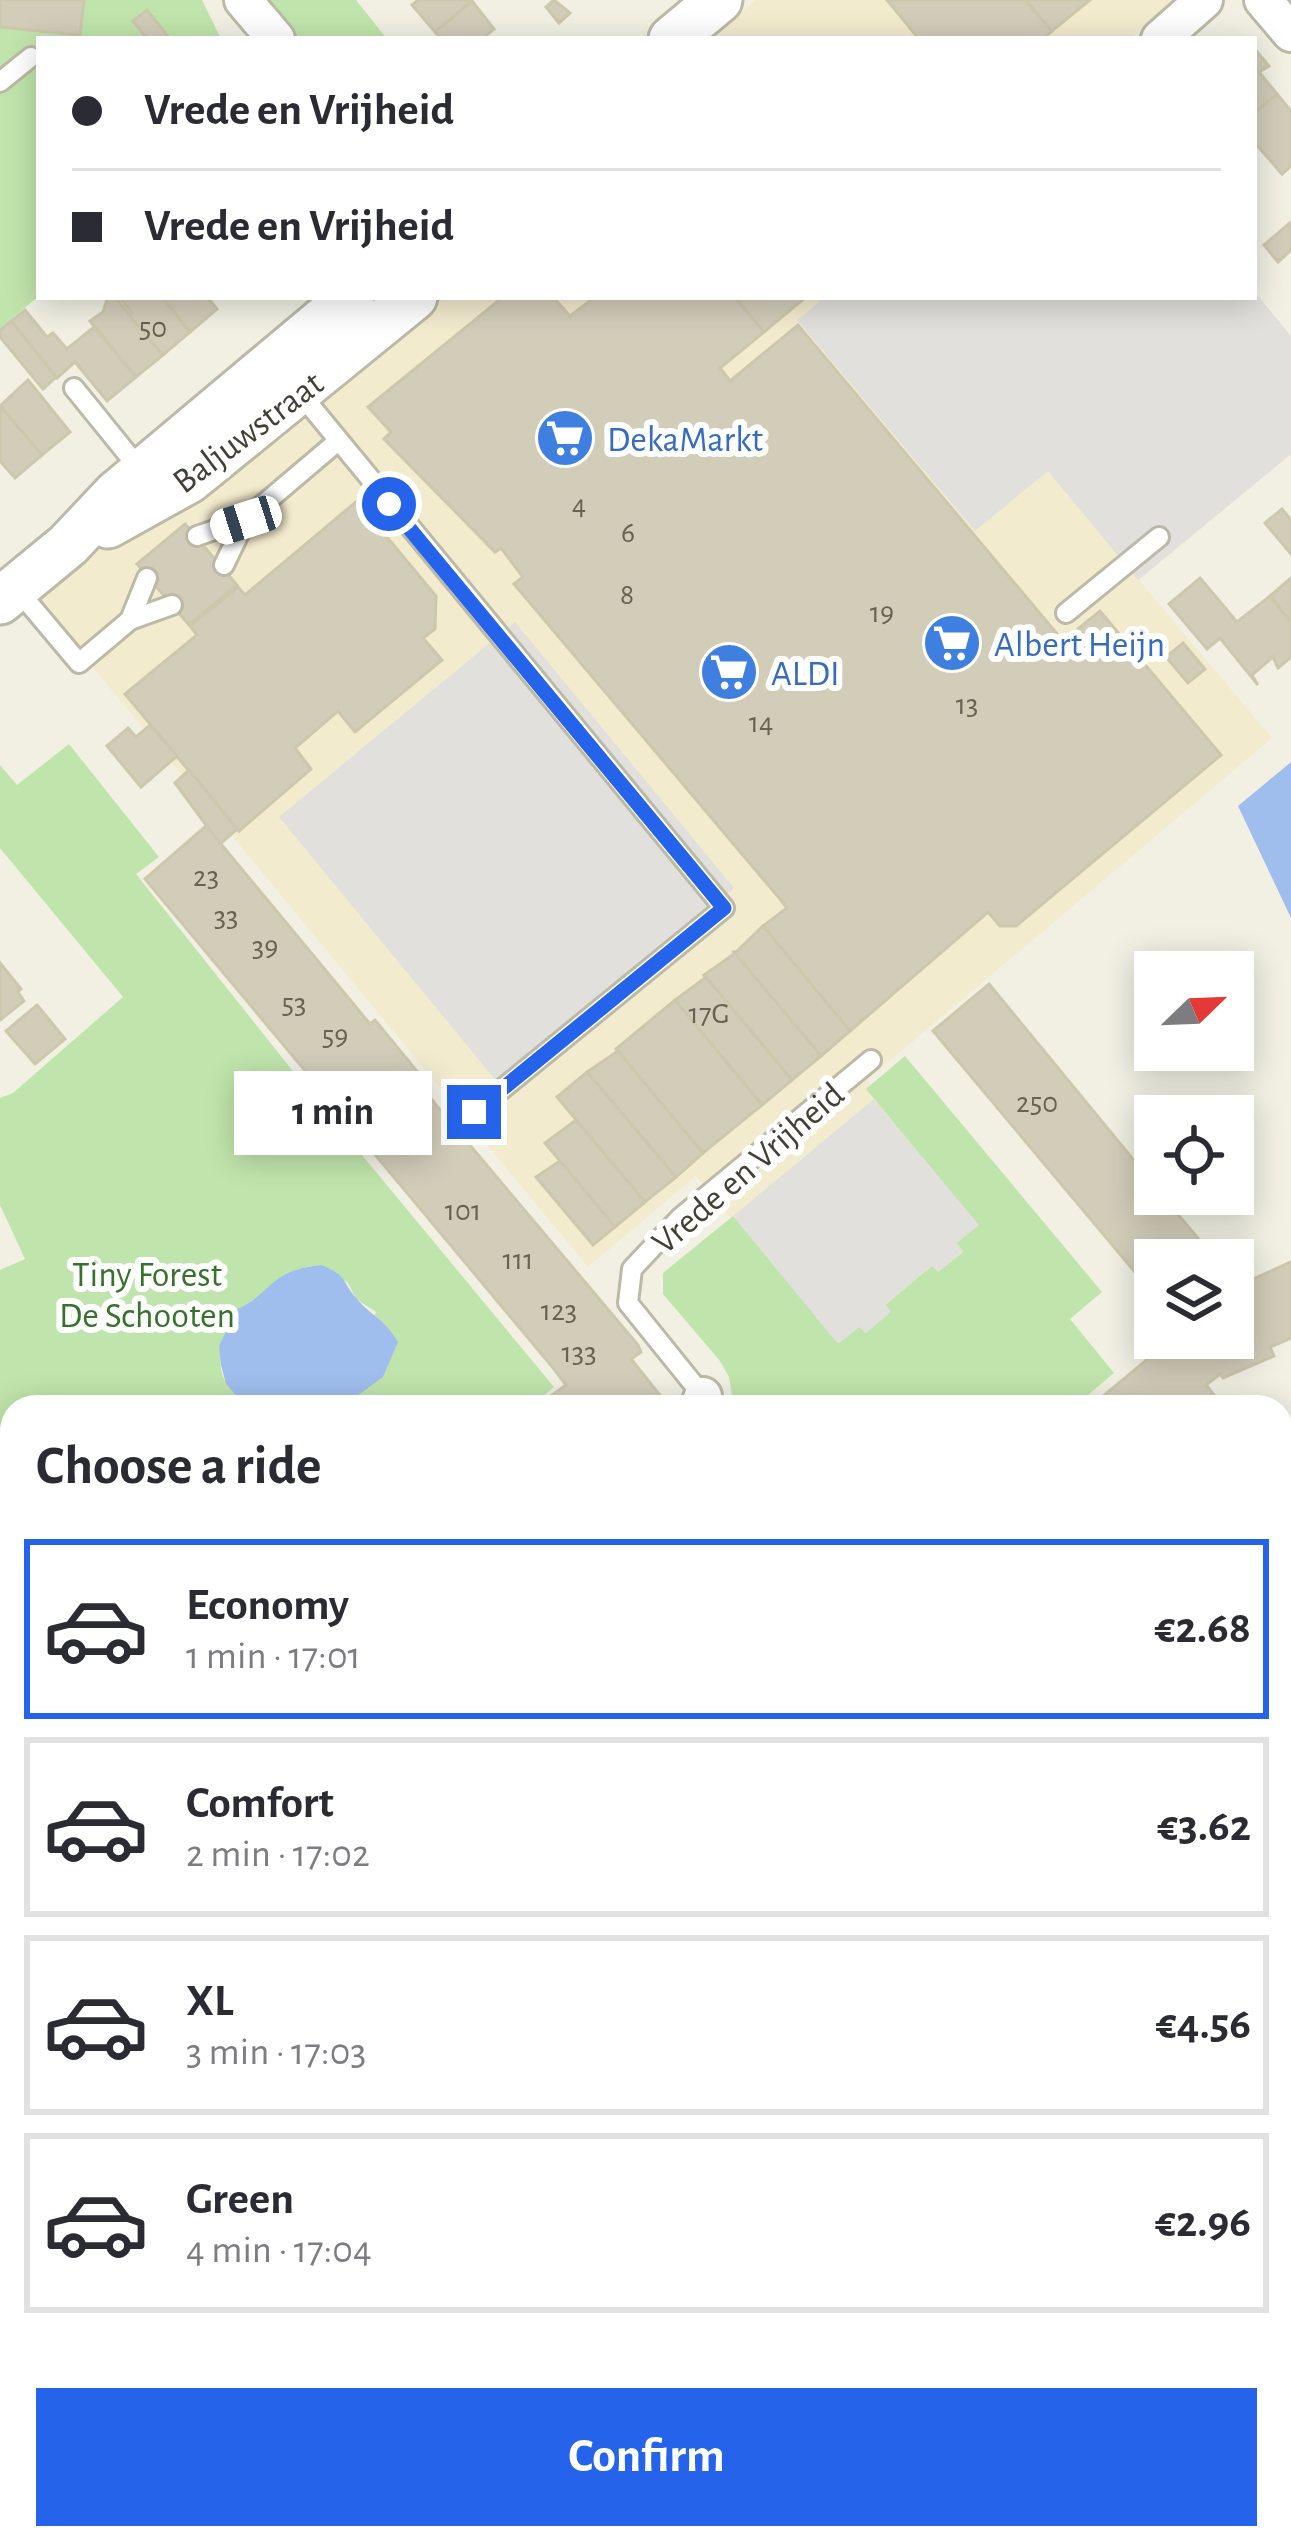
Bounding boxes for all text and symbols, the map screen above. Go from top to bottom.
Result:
text: Vrede en Vrijheid [144,88,454,133]
text: Vrede en Vrijheid [144,204,454,249]
house number: 50 [139,313,167,343]
street label: Baljuwstraat [167,365,330,500]
supermarket icon: DekaMarkt [534,407,596,469]
place label: DekaMarkt [607,422,764,458]
route start [362,477,416,531]
house number: 4 [572,490,586,520]
car [206,492,286,548]
house number: 6 [621,518,635,548]
house number: 8 [620,580,634,610]
house number: 19 [870,598,894,628]
supermarket icon: Albert Heijn [921,612,983,674]
place label: Albert Heijn [994,627,1165,663]
supermarket icon: ALDI [698,641,760,703]
place label: ALDI [771,656,840,692]
house number: 13 [956,690,978,720]
house number: 14 [749,708,773,738]
house number: 23 [193,862,219,892]
house number: 33 [214,902,238,932]
house number: 39 [252,932,278,962]
north arrow [1134,951,1254,1071]
map controls [1134,951,1254,1359]
house number: 53 [282,989,306,1019]
house number: 17G [689,999,729,1029]
house number: 59 [322,1021,348,1051]
callout: 1 min [234,1070,432,1154]
street label: Vrede en Vrijheid [646,1076,851,1261]
route end [447,1085,501,1139]
house number: 250 [1016,1088,1058,1118]
text: 1 min [292,1093,374,1132]
button: locate [1134,1095,1254,1215]
house number: 101 [445,1196,481,1226]
button: layers [1134,1239,1254,1359]
house number: 111 [503,1245,533,1275]
park label: Tiny Forest De Schooten [59,1257,235,1334]
house number: 123 [541,1296,577,1326]
house number: 133 [561,1338,597,1368]
text: Choose a ride [36,1440,322,1494]
icon: car [42,1575,150,1683]
text: Economy [186,1583,349,1628]
text: €2.68 [1155,1606,1251,1651]
text: 1 min · 17:01 [186,1637,361,1676]
icon: car [42,1773,150,1881]
text: Comfort [186,1781,334,1826]
text: €3.62 [1157,1804,1251,1849]
text: 2 min · 17:02 [186,1835,370,1874]
icon: car [42,1971,150,2079]
text: XL [186,1979,234,2024]
text: €4.56 [1156,2002,1251,2047]
text: 3 min · 17:03 [186,2033,366,2072]
icon: car [42,2169,150,2277]
text: Green [186,2177,294,2222]
text: €2.96 [1155,2200,1251,2245]
text: 4 min · 17:04 [186,2231,372,2270]
button: Confirm [36,2388,1257,2526]

